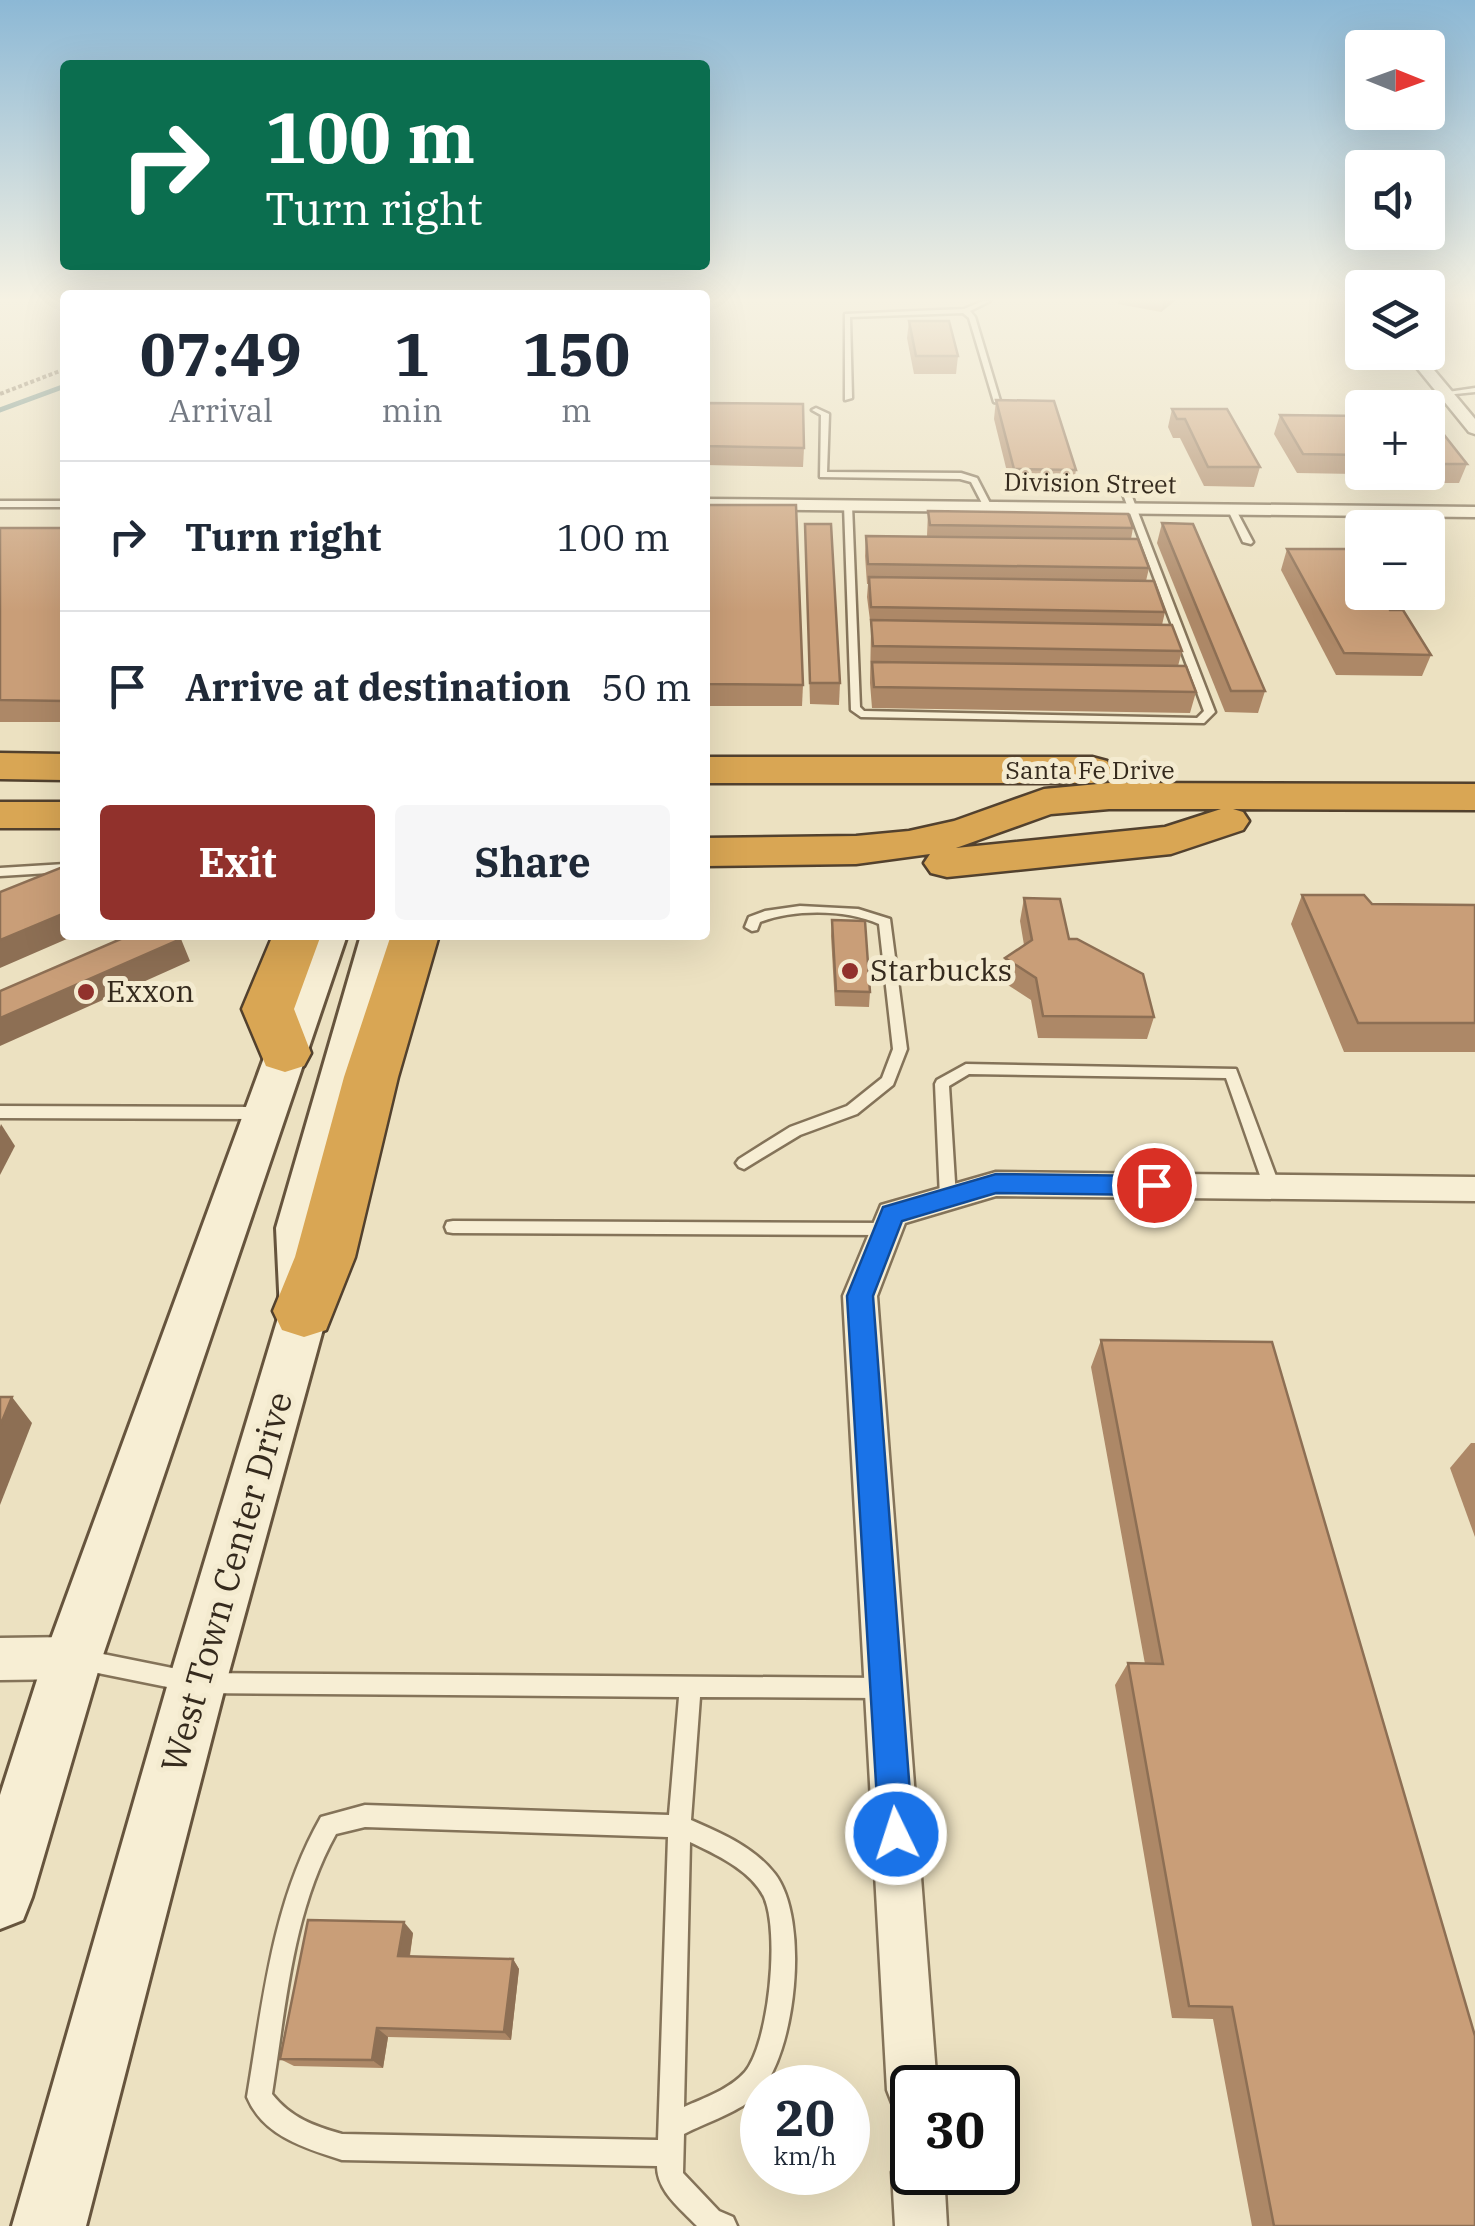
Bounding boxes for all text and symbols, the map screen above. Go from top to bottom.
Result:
north arrow [1345,30,1445,130]
map controls [1345,30,1445,610]
text: 100 m [265,91,475,182]
icon: right [100,100,230,230]
button: sound [1345,150,1445,250]
text: Turn right [265,179,483,237]
button: layers [1345,270,1445,370]
text: 07:49 [140,314,302,393]
text: 1 [394,314,430,393]
text: 150 [522,314,630,393]
text: Arrival [169,389,273,431]
text: min [382,389,443,431]
text: m [561,389,592,431]
button: + [1345,390,1445,490]
street label: Division Street [1003,464,1177,501]
icon: right [100,509,155,564]
button: − [1345,510,1445,610]
text: Turn right [185,512,381,561]
text: 100 m [557,512,670,561]
icon: arrive [100,659,155,714]
text: Arrive at destination [185,662,571,711]
text: 50 m [601,662,692,711]
street label: Santa Fe Drive [1005,753,1175,786]
button: Exit [100,805,375,920]
button: Share [395,805,670,920]
place label: Starbucks [870,950,1012,989]
marker: Starbucks [839,960,861,982]
place label: Exxon [106,971,194,1010]
marker: Exxon [75,981,97,1003]
pin [1112,1143,1197,1228]
icon: arrive [1127,1158,1182,1213]
street label: West Town Center Drive [150,1386,302,1777]
position arrow [844,1782,948,1886]
speed limit sign: 30 [890,2065,1020,2195]
text: 20 [775,2085,835,2150]
text: km/h [773,2139,837,2172]

